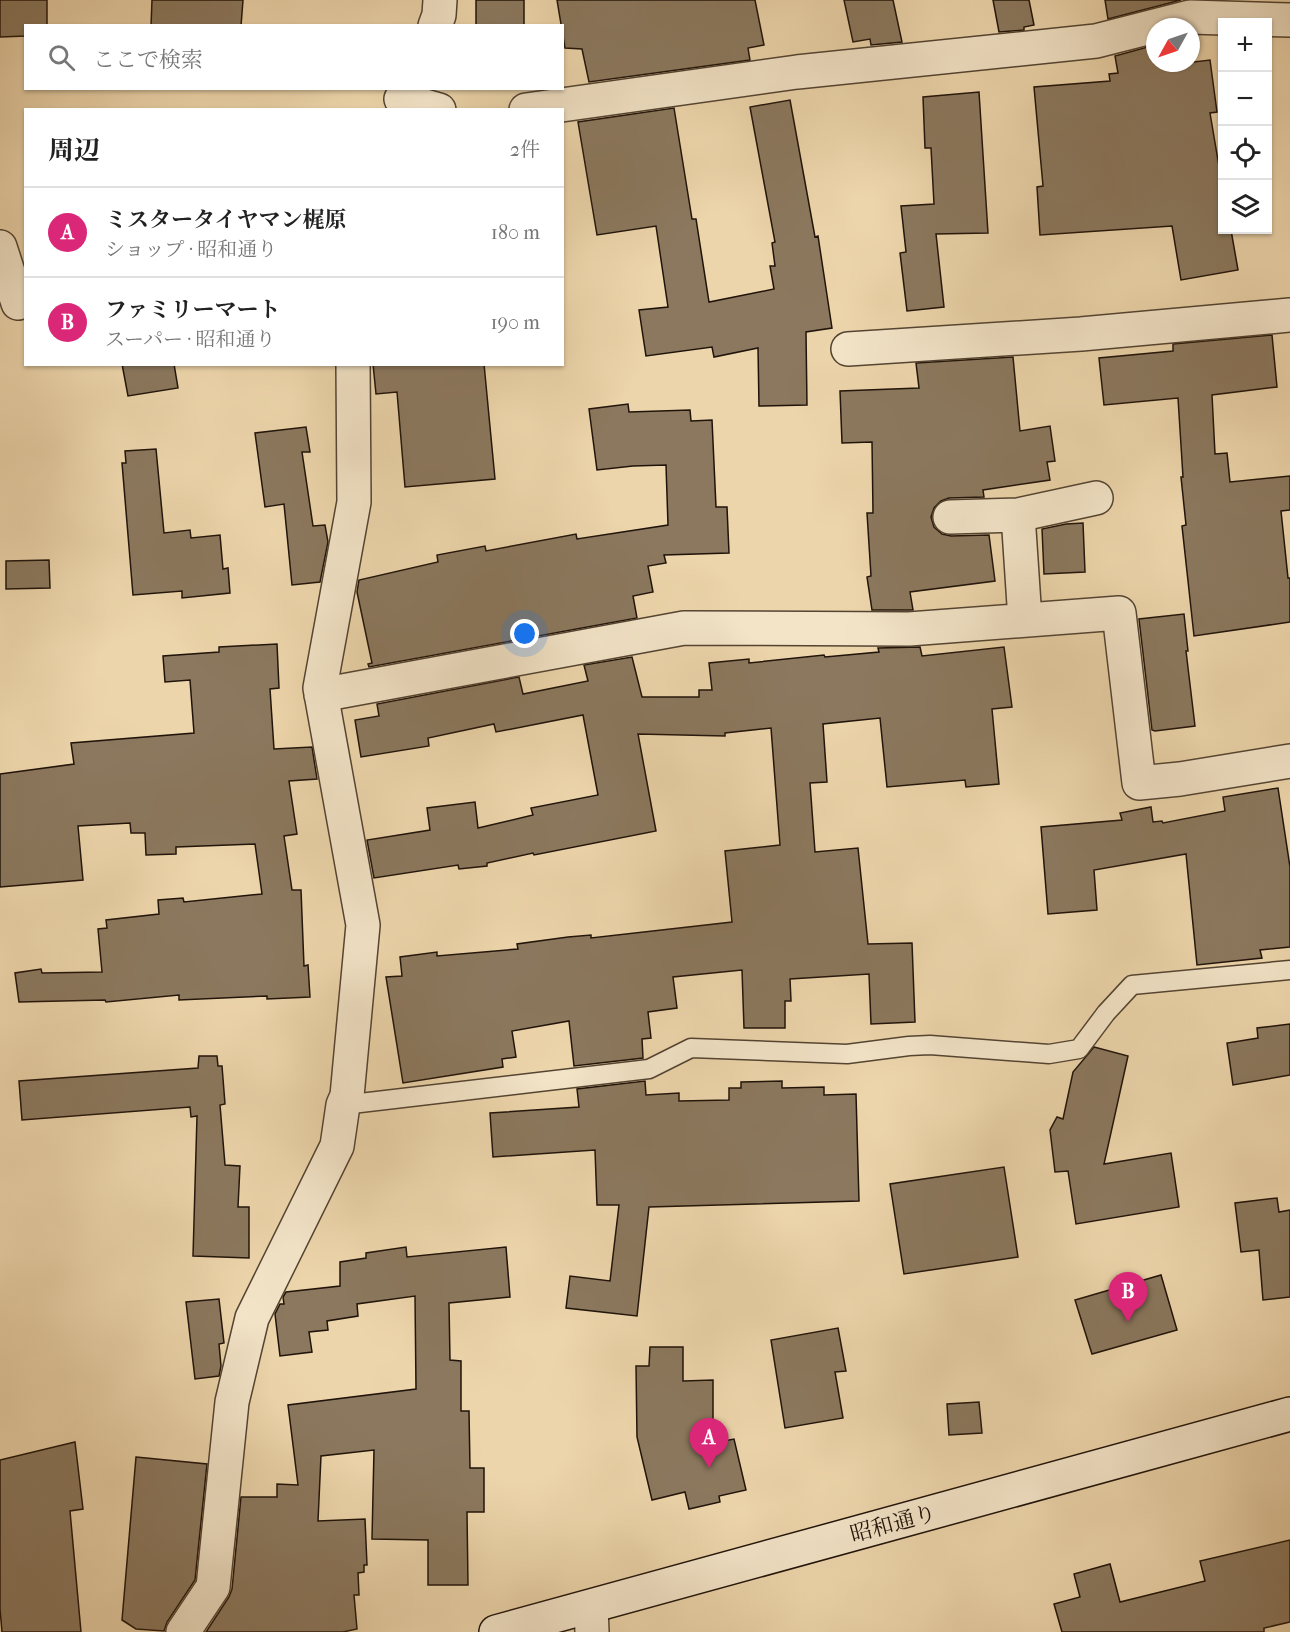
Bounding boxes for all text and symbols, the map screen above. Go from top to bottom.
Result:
north arrow [1146,18,1200,72]
map controls [1218,18,1272,234]
button: + [1218,18,1272,72]
search box [24,24,564,90]
icon: search [45,41,78,74]
text: ここで検索 [93,47,203,73]
button: − [1218,72,1272,126]
button: locate [1218,126,1272,180]
text: 周辺 [48,135,100,166]
text: 2件 [510,138,540,161]
button: layers [1218,180,1272,234]
text: ミスタータイヤマン梶原 [105,207,347,233]
text: A [61,221,74,244]
text: 180 m [491,221,540,244]
text: ショップ · 昭和通り [105,238,277,261]
text: ファミリーマート [105,297,281,323]
text: B [61,311,74,334]
text: 190 m [490,311,540,334]
text: スーパー · 昭和通り [105,328,276,351]
your location [510,619,539,648]
pin: B [1108,1272,1148,1322]
pin: A [690,1418,728,1468]
street label: 昭和通り [847,1500,939,1548]

